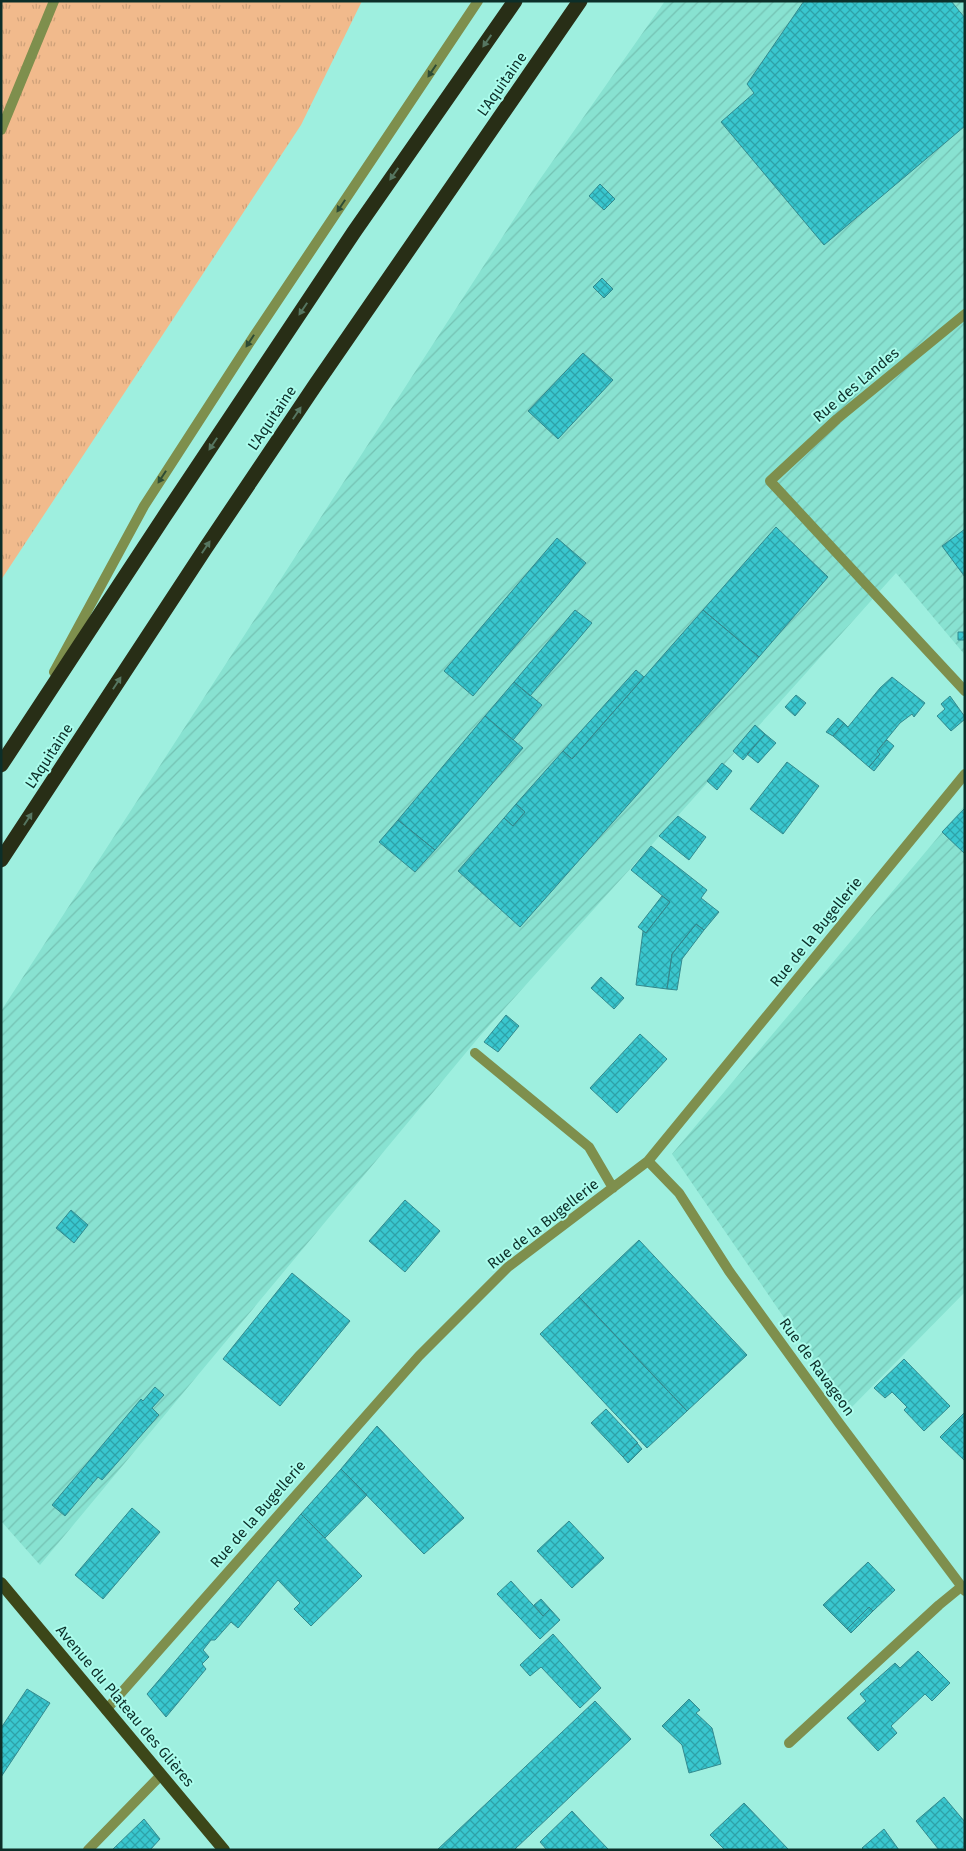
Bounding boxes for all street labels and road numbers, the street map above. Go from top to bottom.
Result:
street label: L'Aquitaine [473,49,531,119]
street label: Rue des Landes [809,344,903,426]
street label: L'Aquitaine [244,382,300,454]
street label: L'Aquitaine [21,720,77,792]
street label: Rue de la Bugellerie [766,873,866,991]
street label: Rue de la Bugellerie [484,1175,602,1273]
street label: Rue de Ravageon [776,1315,858,1419]
street label: Rue de la Bugellerie [207,1457,309,1571]
street label: Avenue du Plateau des Glières [52,1622,198,1790]

